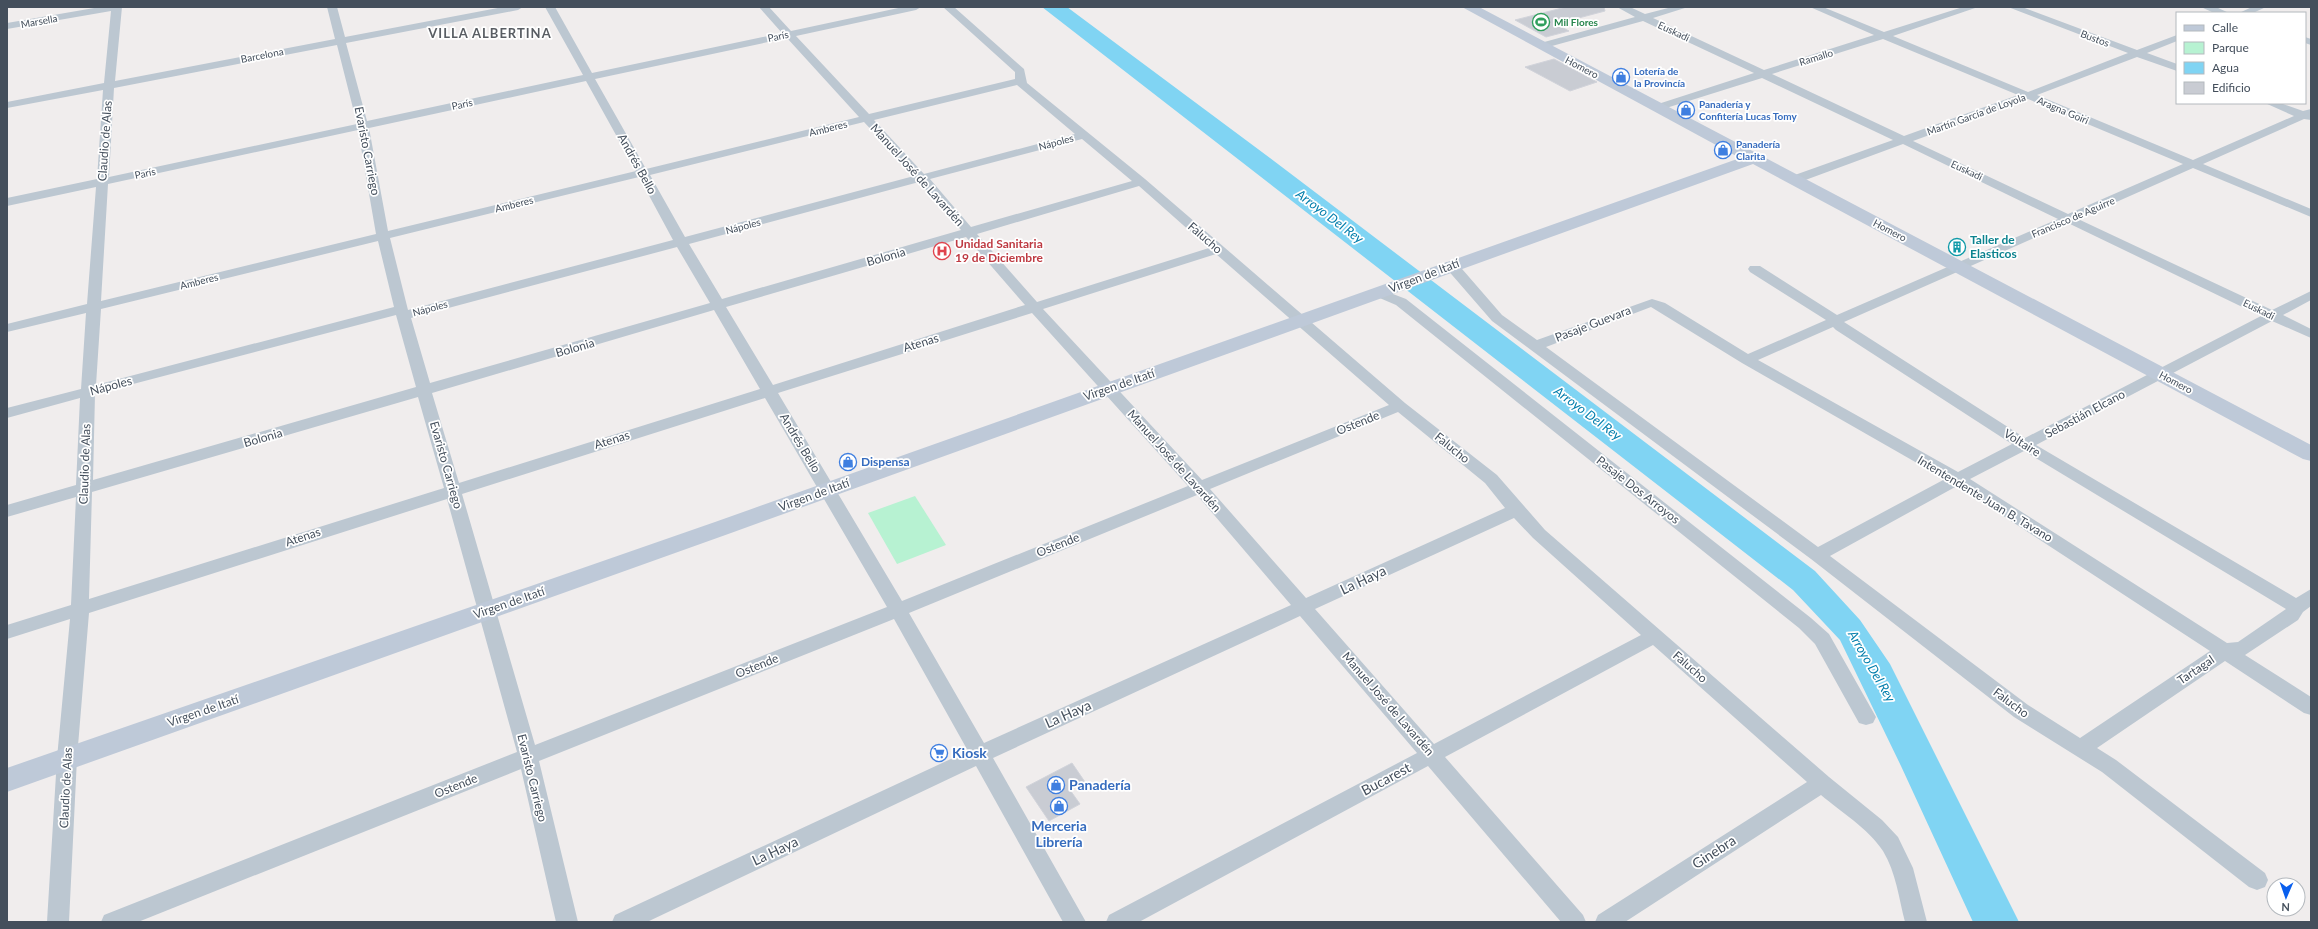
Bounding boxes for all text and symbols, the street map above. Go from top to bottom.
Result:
street label: Marsella [20,12,58,30]
sports icon: Mil Flores [1531,12,1551,32]
legend [2176,12,2306,104]
place label: Mil Flores [1554,16,1599,28]
street label: Euskadi [1656,18,1692,44]
text: Calle [2212,20,2238,35]
district label: VILLA ALBERTINA [427,25,552,41]
street label: Bustos [2079,27,2111,49]
street label: París [766,28,790,44]
text: Parque [2212,40,2249,55]
street label: Barcelona [240,45,284,65]
street label: Ramallo [1798,46,1835,68]
street label: Homero [1563,53,1601,81]
text: Agua [2212,60,2239,75]
place label: Lotería de la Provincía [1634,65,1685,89]
shop icon: Lotería de la Provincía [1611,67,1631,87]
text: Edificio [2212,80,2251,95]
street label: Martín García de Loyola [1925,91,2027,137]
street label: Aragna Goiri [2035,94,2091,126]
street label: París [450,96,474,112]
place label: Panadería y Confitería Lucas Tomy [1699,98,1797,122]
street label: Claudio de Alas [94,100,115,182]
shop icon: Panadería y Confitería Lucas Tomy [1676,100,1696,120]
street label: Evaristo Carriego [352,105,383,197]
street label: Amberes [808,117,848,139]
street label: Manuel José de Lavardén [867,120,967,229]
street label: Andrés Bello [615,131,660,197]
street label: Nápoles [1037,132,1075,152]
place label: Panadería Clarita [1736,138,1780,162]
shop icon: Panadería Clarita [1713,140,1733,160]
street label: Euskadi [1949,157,1985,183]
street label: París [133,165,157,181]
water label: Arroyo Del Rey [1292,185,1367,247]
street label: Amberes [494,193,534,215]
street label: Francisco de Aguirre [2030,194,2116,240]
street label: Nápoles [724,216,762,236]
street label: Homero [1871,216,1909,244]
street label: Falucho [1185,219,1226,257]
place label: Taller de Elasticos [1970,232,2017,261]
place label: Unidad Sanitaria 19 de Diciembre [955,236,1043,265]
building icon: Taller de Elasticos [1947,237,1967,257]
hospital icon: Unidad Sanitaria 19 de Diciembre [932,241,952,261]
street label: Bolonia [865,244,907,269]
street label: Virgen de Itatí [1386,255,1462,296]
street label: Amberes [179,270,219,292]
street label: Euskadi [2241,296,2277,322]
street label: Nápoles [411,298,449,318]
street label: Pasaje Guevara [1553,302,1633,345]
street label: Atenas [901,330,940,355]
street label: Bolonia [554,335,596,360]
street label: Virgen de Itatí [1081,365,1157,404]
street label: Homero [2157,368,2195,396]
street label: Nápoles [88,373,134,398]
water label: Arroyo Del Rey [1550,382,1625,444]
street label: Sebastián Elcano [2042,386,2128,441]
street label: Manuel José de Lavardén [1124,406,1224,515]
street label: Ostende [1334,407,1382,438]
street label: Andrés Bello [777,410,824,475]
street label: Evaristo Carriego [427,419,466,510]
street label: Claudio de Alas [76,423,93,505]
street label: Bolonia [242,425,284,450]
street label: Voltaire [2001,425,2043,460]
street label: Atenas [592,427,631,452]
street label: Falucho [1432,429,1473,466]
shop icon: Dispensa [838,452,858,472]
street label: Pasaje Dos Arroyos [1594,452,1683,527]
street label: Intentendente Juan B. Tavano [1915,452,2056,545]
place label: Dispensa [861,454,910,469]
street label: Virgen de Itatí [776,475,852,514]
street label: Atenas [283,524,322,549]
street label: Ostende [1034,529,1082,560]
street label: La Haya [1337,561,1389,598]
street label: Virgen de Itatí [471,583,547,622]
water label: Arroyo Del Rey [1845,626,1899,705]
street label: Falucho [1670,648,1711,686]
street label: Manuel José de Lavardén [1339,649,1438,759]
street label: Ostende [733,650,781,681]
street label: Tartagal [2174,652,2217,687]
street label: Falucho [1991,684,2032,721]
street label: Virgen de Itatí [165,691,241,730]
street label: La Haya [1042,696,1094,731]
street label: Evaristo Carriego [514,732,551,824]
supermarket icon: Kiosk [929,743,949,763]
place label: Kiosk [952,744,987,761]
street label: Claudio de Alas [56,747,75,829]
street label: Bucarest [1358,758,1413,799]
street label: Ostende [432,770,480,801]
shop icon: Panadería [1046,775,1066,795]
place label: Panadería [1069,776,1131,793]
shop icon: Merceria Librería [1049,796,1069,816]
place label: Merceria Librería [1031,817,1087,850]
street label: Ginebra [1689,831,1739,872]
street label: La Haya [749,832,801,869]
north arrow [2266,877,2306,917]
text: N [2281,901,2290,914]

